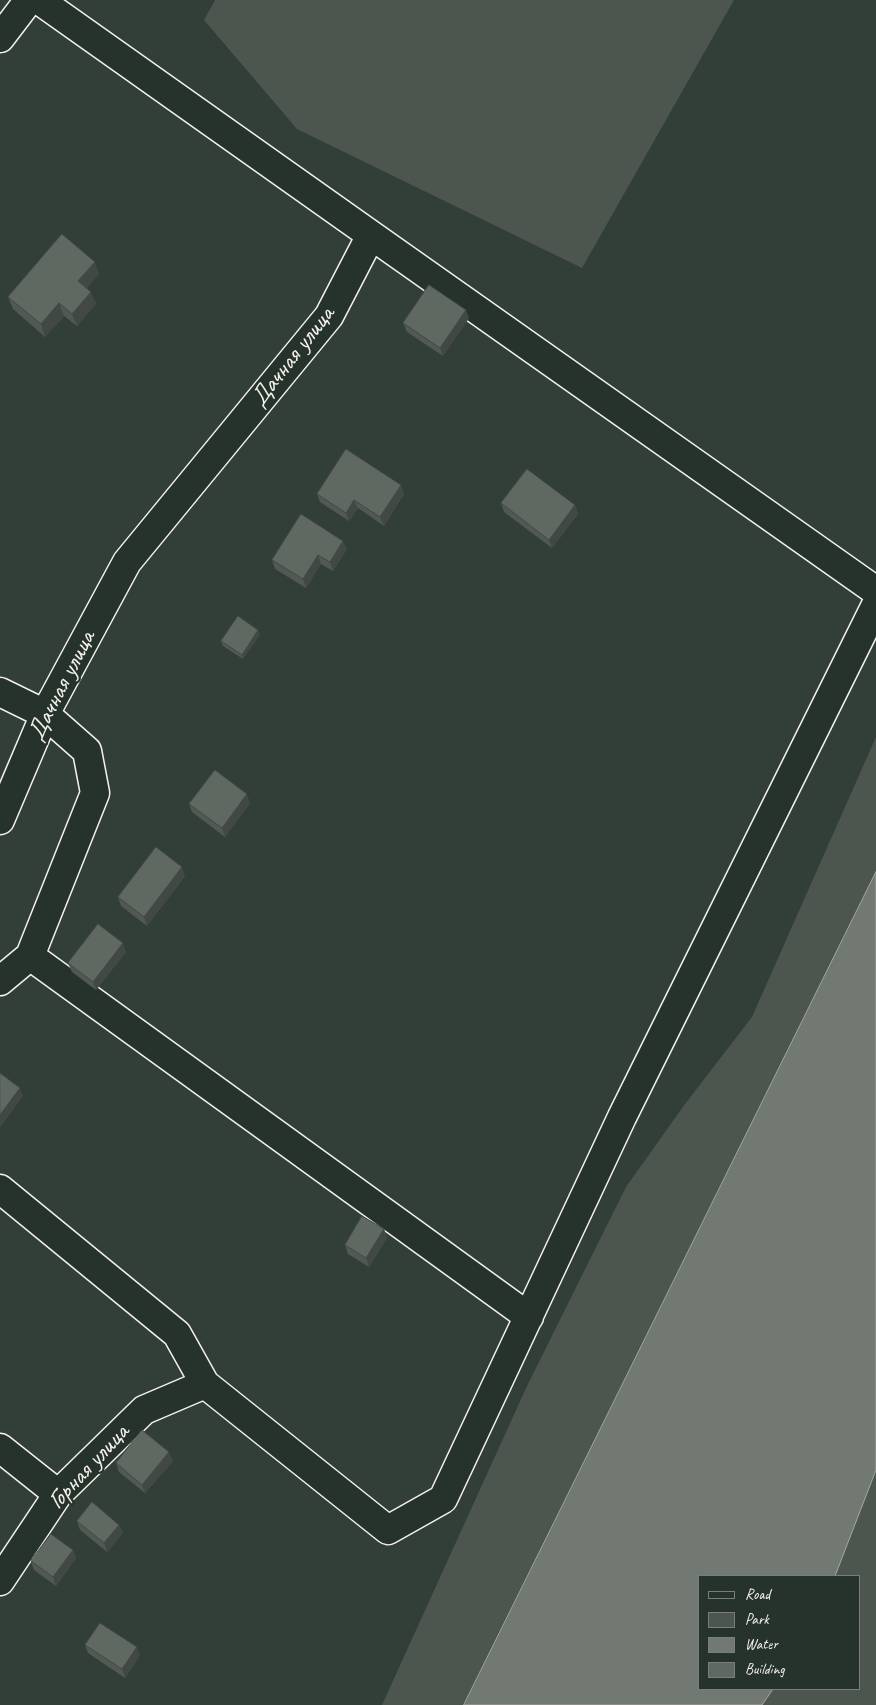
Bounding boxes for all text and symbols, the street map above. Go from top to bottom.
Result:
street label: Дачная улица [244,301,342,413]
street label: Дачная улица [22,626,102,746]
street label: Горная улица [42,1418,136,1516]
legend [698,1575,861,1690]
text: Road [745,1585,770,1604]
text: Park [745,1610,769,1629]
text: Water [745,1635,778,1654]
text: Building [745,1660,784,1679]

